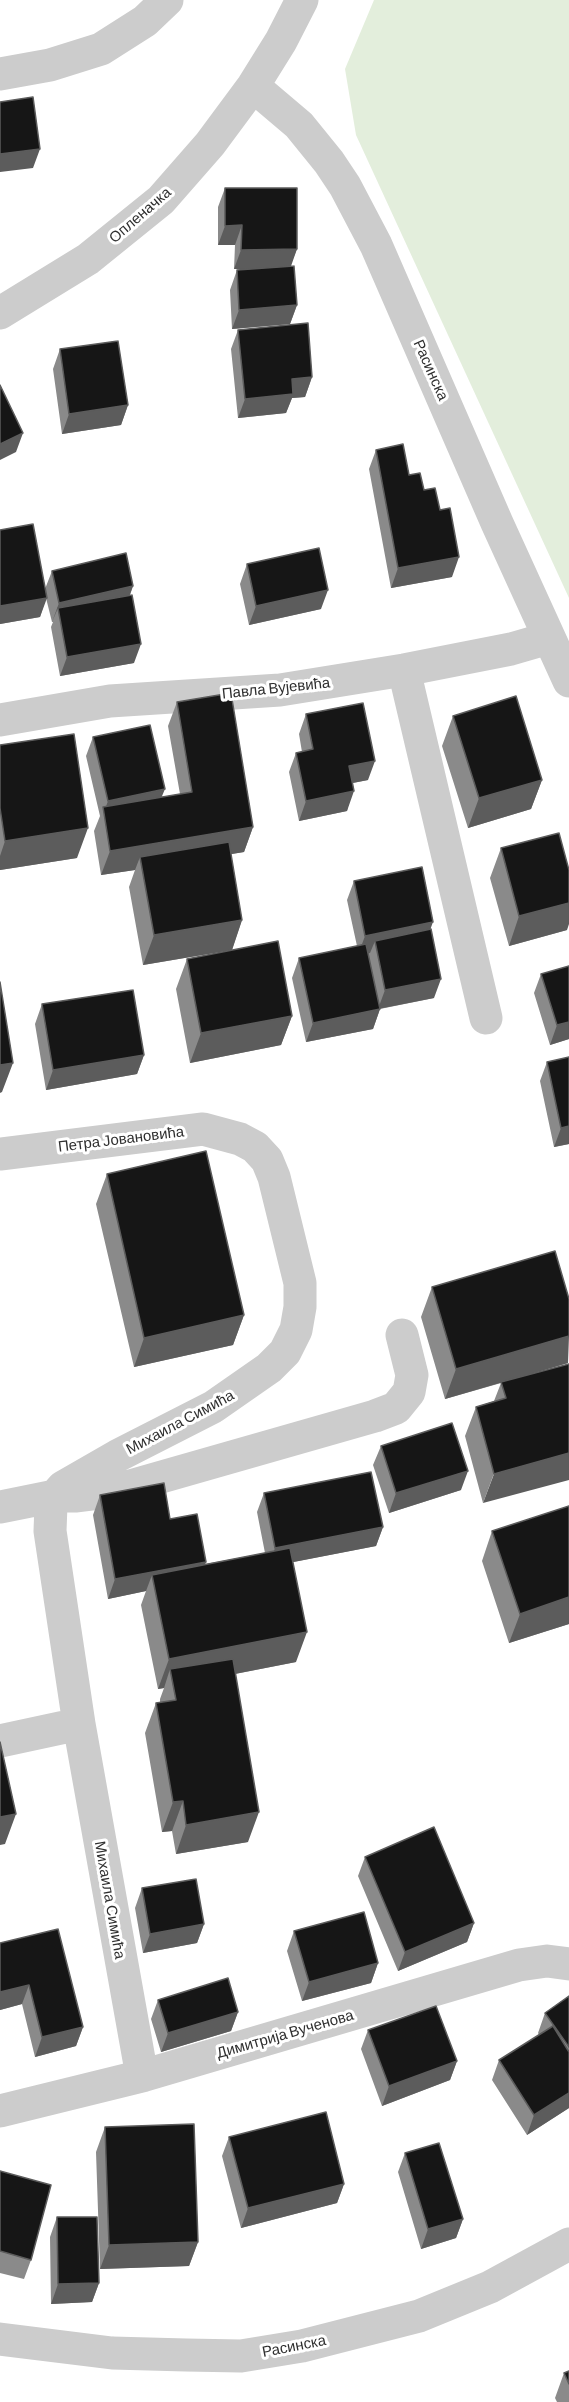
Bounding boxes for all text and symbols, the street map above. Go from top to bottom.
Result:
street label: Опленачка [105,183,175,247]
street label: Расинска [410,337,452,403]
street label: Павла Вујевића [221,673,331,703]
street label: Петра Јовановића [57,1122,185,1156]
street label: Михаила Симића [123,1386,237,1458]
street label: Михаила Симића [91,1840,129,1960]
street label: Димитрија Вученова [214,2006,356,2062]
street label: Расинска [261,2331,327,2361]

